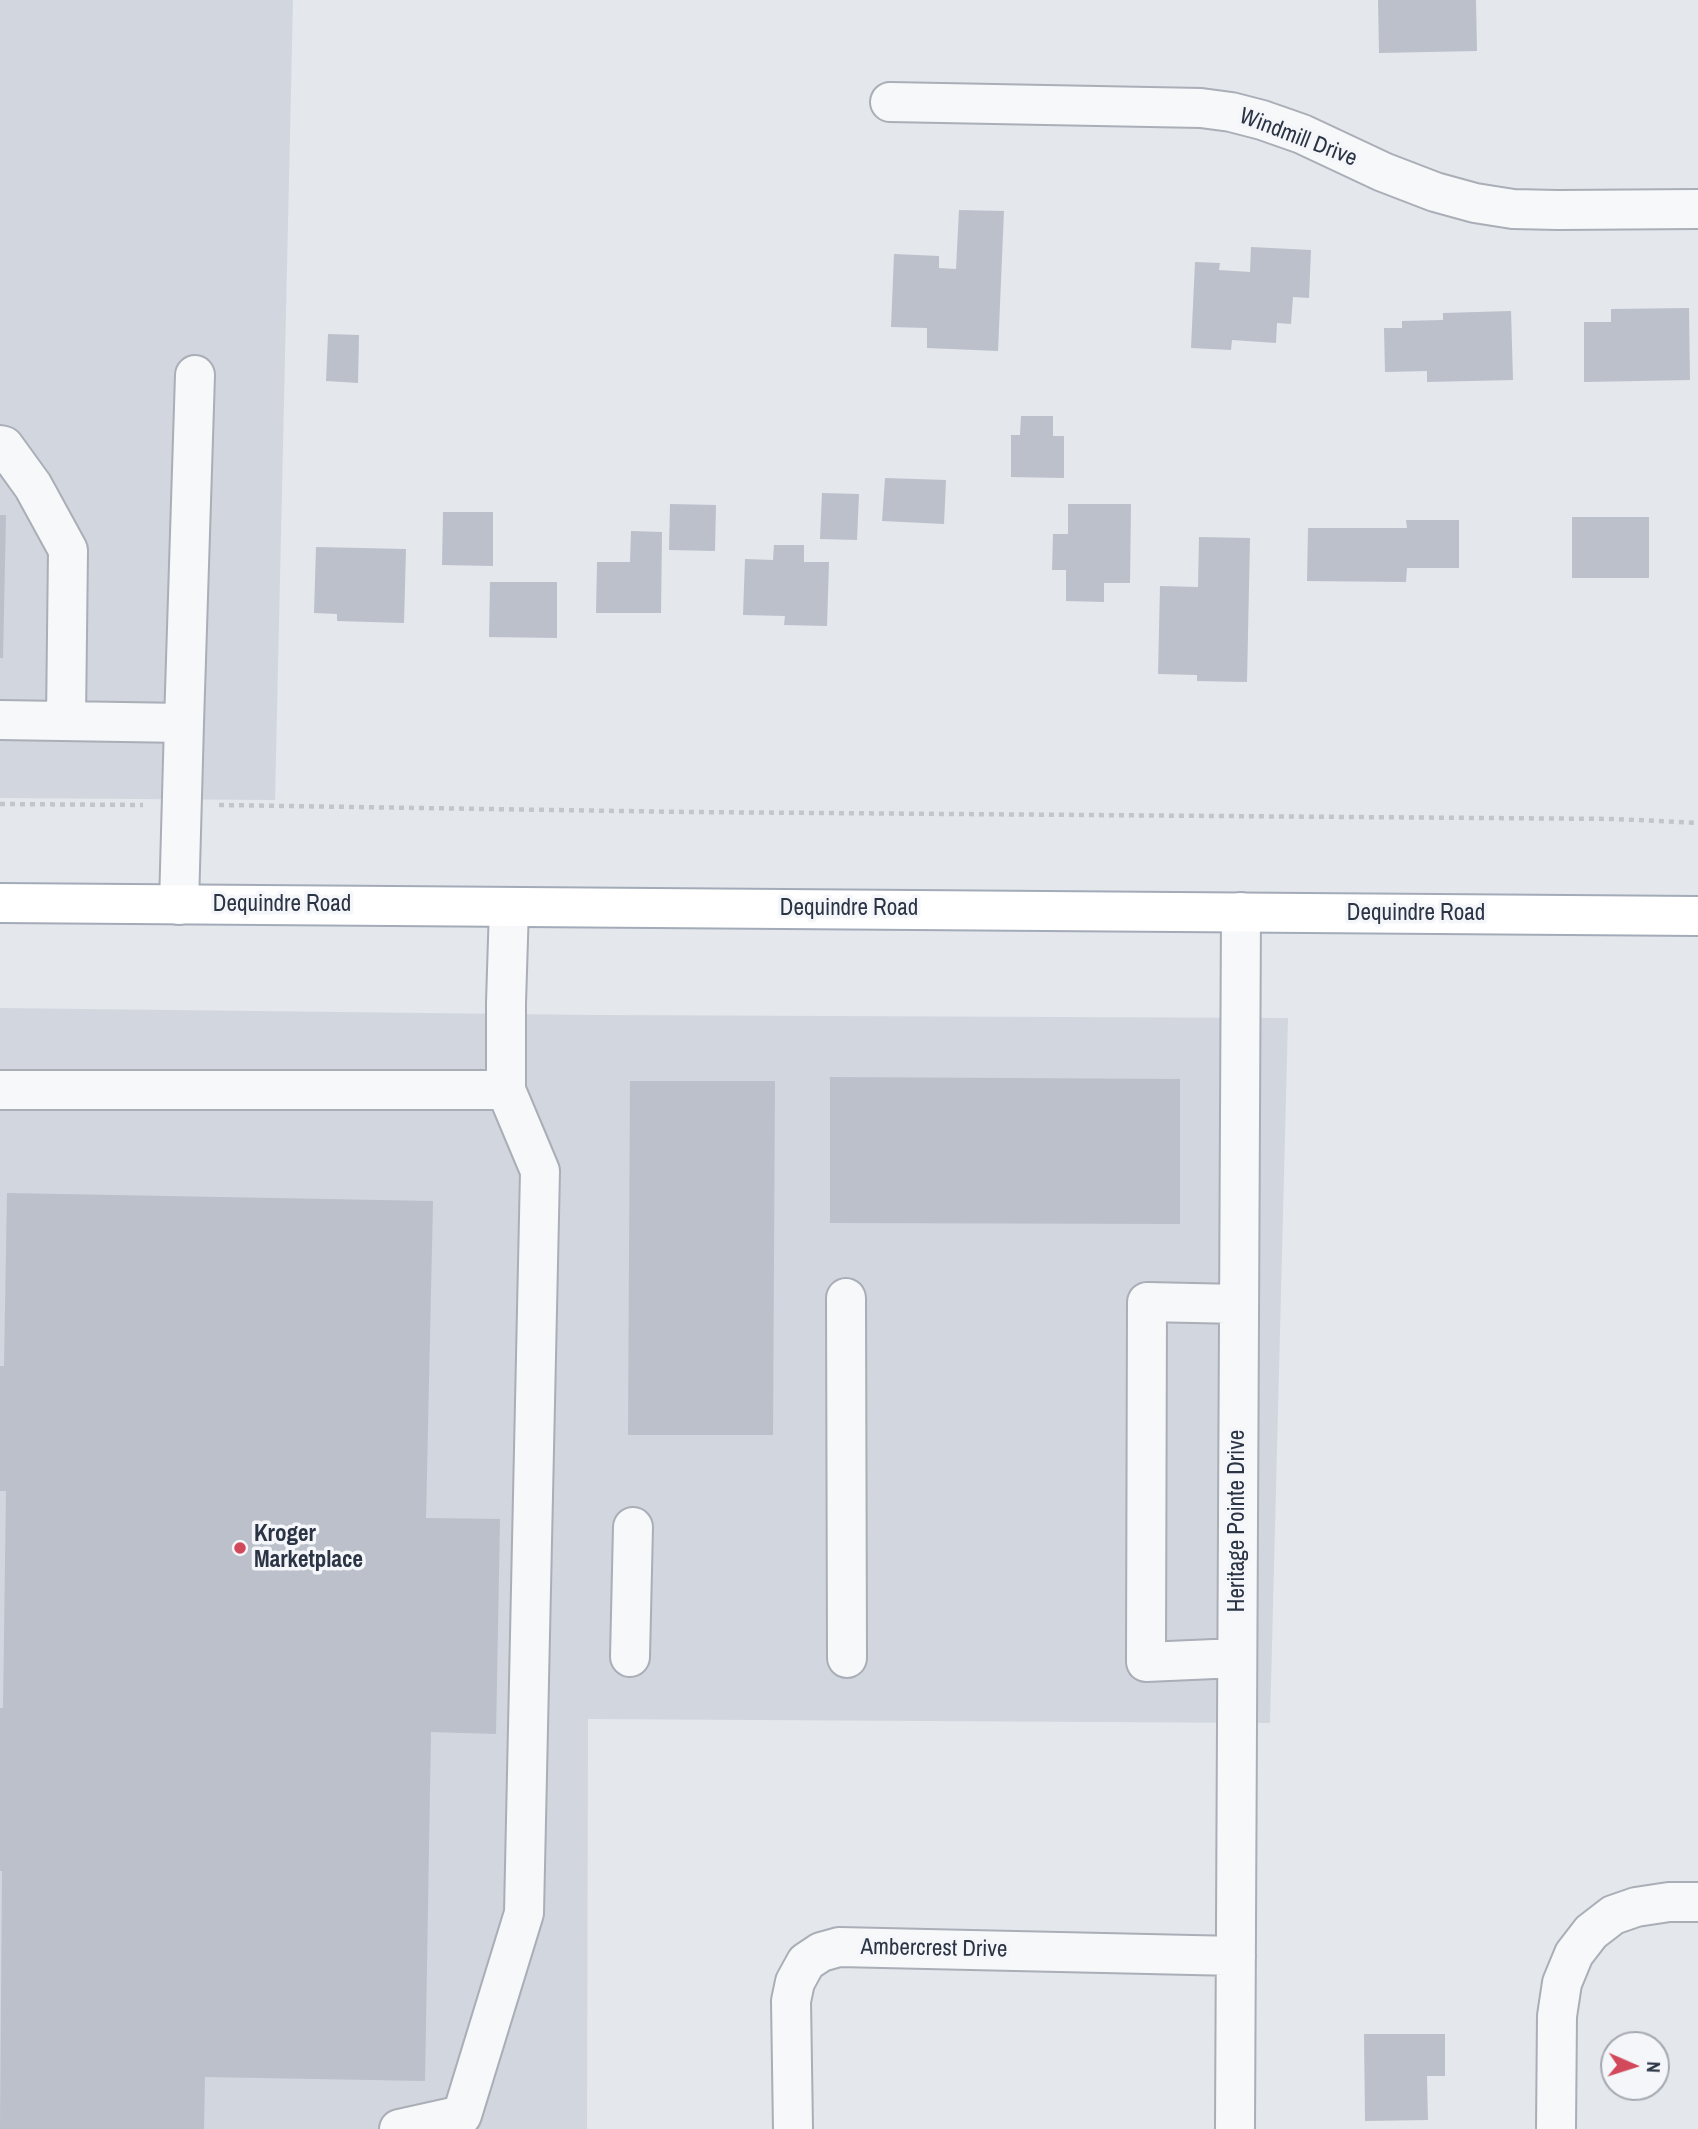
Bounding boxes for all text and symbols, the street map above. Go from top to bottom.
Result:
street label: Windmill Drive [1235,103,1361,173]
street label: Dequindre Road [213,891,351,919]
street label: Dequindre Road [780,895,918,923]
street label: Dequindre Road [1347,900,1485,928]
street label: Heritage Pointe Drive [1224,1430,1252,1612]
place label: Kroger Marketplace [254,1521,363,1575]
marker: Kroger Marketplace [232,1540,248,1556]
street label: Ambercrest Drive [860,1934,1008,1964]
north arrow [1600,2031,1670,2101]
text: N [1641,2061,1667,2073]

